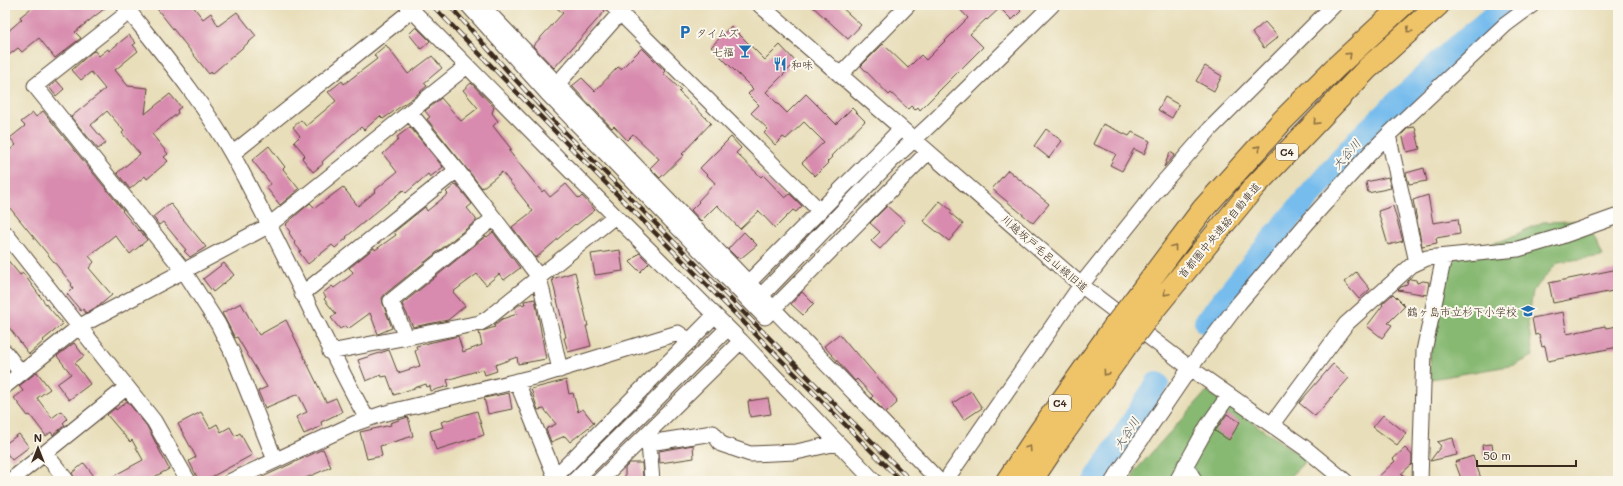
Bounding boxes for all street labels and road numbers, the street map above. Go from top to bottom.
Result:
road number: C4 [1276,144,1298,160]
street label: 首都圏中央連絡自動車道 [1174,179,1264,281]
street label: 川越坂戸毛呂山線旧道 [999,211,1091,295]
road number: C4 [1049,395,1071,411]

